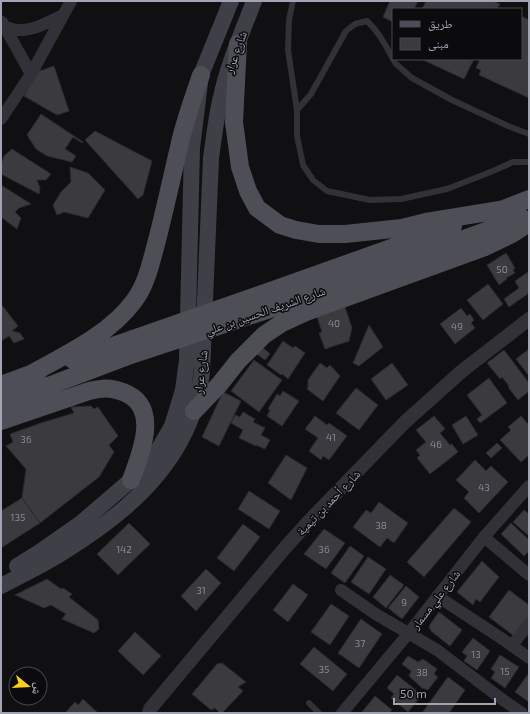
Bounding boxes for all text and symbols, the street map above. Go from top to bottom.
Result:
legend [392,8,522,60]
text: طريق [428,16,453,31]
street label: شارع عرار [221,29,251,77]
text: مبنى [428,36,449,51]
house number: 50 [496,263,508,275]
street label: شارع الشريف الحسين بن علي [203,283,328,341]
house number: 40 [328,317,340,329]
house number: 49 [451,320,463,332]
street label: شارع عرار [190,349,212,396]
house number: 41 [326,431,336,443]
house number: 36 [20,433,32,445]
house number: 46 [430,438,442,450]
street label: شارع أحمد بن تيمية [293,466,364,539]
house number: 43 [478,481,490,493]
house number: 135 [11,511,25,523]
house number: 38 [375,519,387,531]
house number: 142 [116,543,132,555]
house number: 36 [318,543,330,555]
street label: شارع علي مسمار [407,566,466,635]
house number: 31 [196,584,206,596]
house number: 9 [401,596,407,608]
house number: 37 [355,637,365,649]
house number: 13 [471,648,481,660]
house number: 35 [319,663,329,675]
house number: 15 [500,665,510,677]
north arrow [8,666,48,706]
house number: 38 [416,666,428,678]
scale bar [394,680,495,706]
text: ش [28,681,46,697]
text: 50 m [400,686,427,700]

